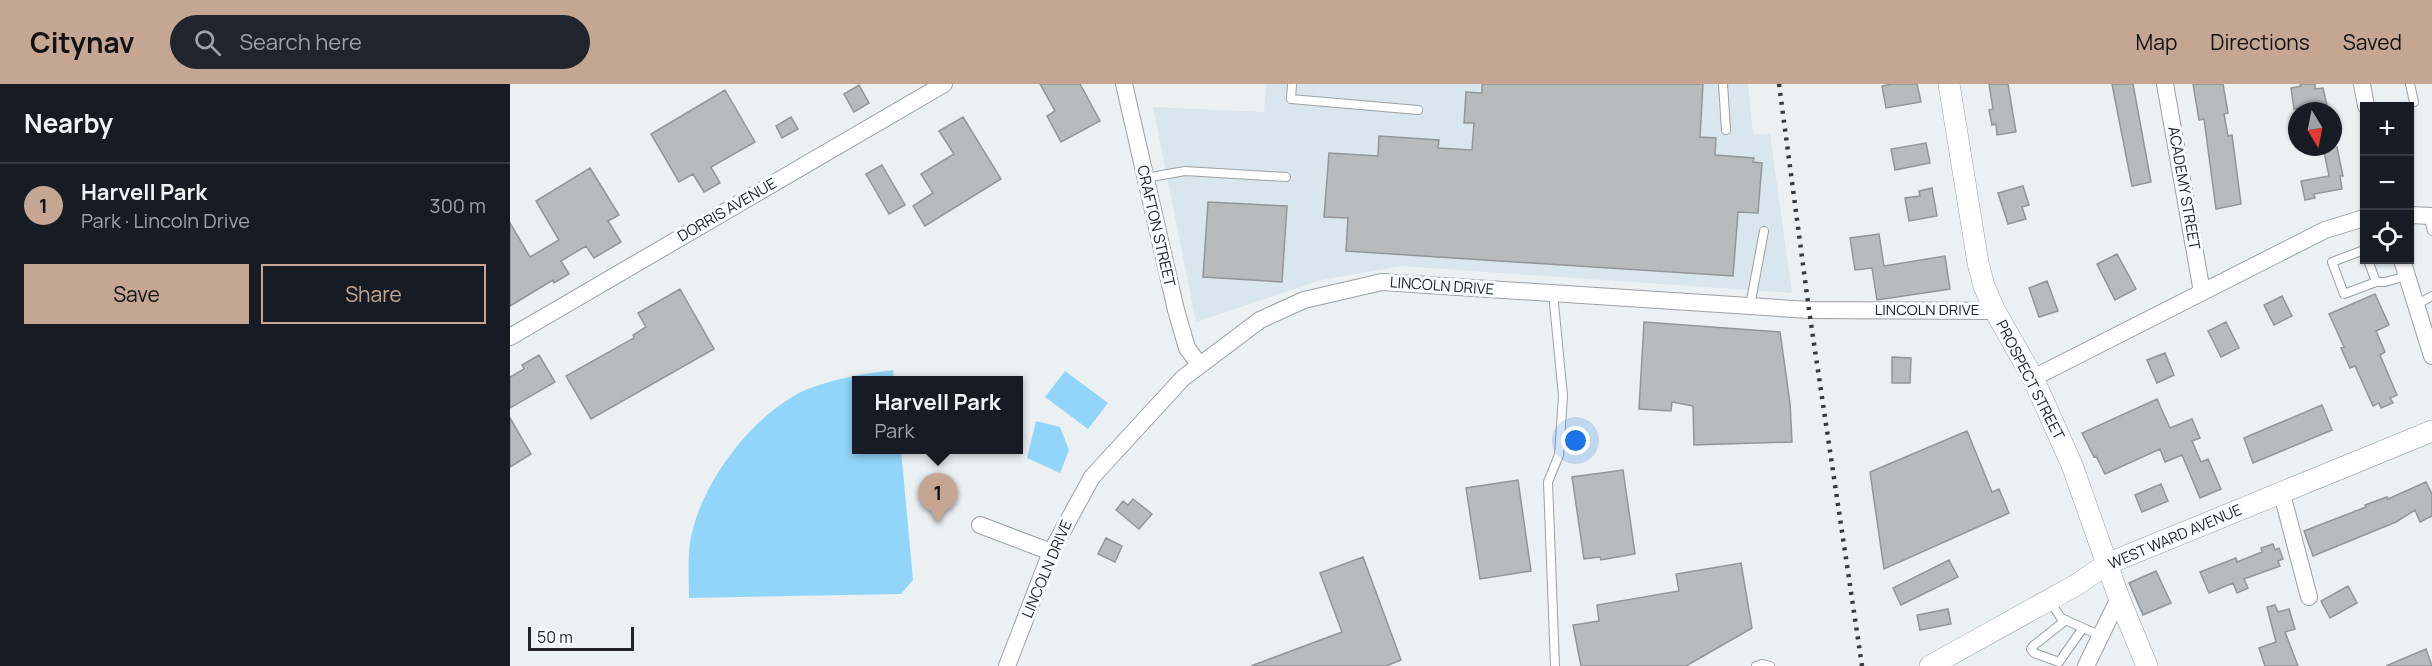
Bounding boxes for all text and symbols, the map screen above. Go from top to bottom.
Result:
search box [170,15,590,69]
text: Citynav [30,23,134,61]
icon: search [191,26,224,59]
text: Search here [239,27,362,57]
text: Map [2136,28,2177,56]
text: Directions [2210,28,2310,56]
text: Saved [2343,28,2402,56]
north arrow [2288,102,2342,156]
map controls [2360,102,2414,264]
button: + [2360,102,2414,156]
text: Nearby [24,105,113,141]
street label: ACADEMY STREET [2163,125,2206,251]
button: − [2360,156,2414,210]
street label: CRAFTON STREET [1132,163,1181,289]
street label: DORRIS AVENUE [673,173,780,246]
text: Harvell Park [81,177,207,207]
text: 1 [39,192,48,219]
text: 300 m [430,192,486,219]
text: Park · Lincoln Drive [81,207,250,234]
button: locate [2360,210,2414,264]
button: Save [24,264,249,324]
button: Share [261,264,486,324]
street label: LINCOLN DRIVE [1389,271,1495,300]
street label: LINCOLN DRIVE [1875,299,1979,320]
street label: PROSPECT STREET [1991,316,2070,443]
popup [852,376,1023,454]
text: Harvell Park [874,387,1001,417]
text: Park [874,417,914,444]
your location [1561,426,1590,455]
pin: 1 [918,474,958,523]
street label: WEST WARD AVENUE [2105,499,2245,574]
street label: LINCOLN DRIVE [1016,517,1077,621]
scale bar [528,624,634,652]
text: 50 m [537,626,573,648]

